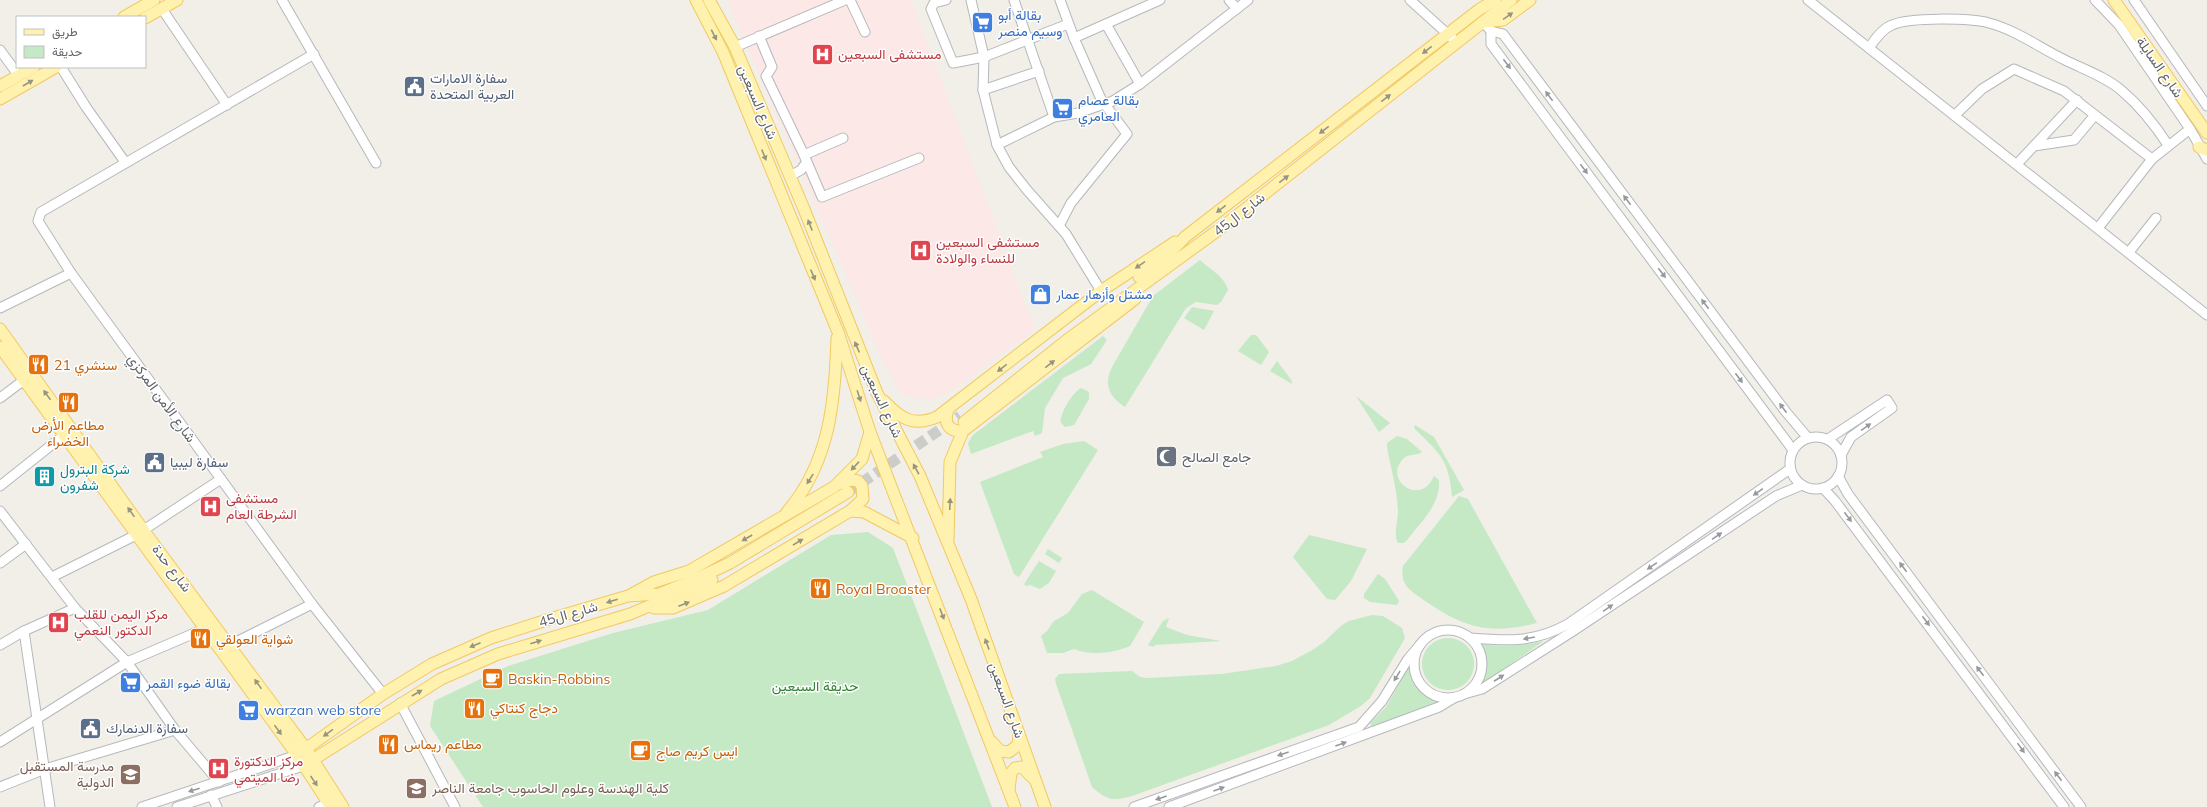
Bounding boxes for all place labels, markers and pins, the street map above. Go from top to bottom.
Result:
place label: بقالة أبو وسيم منصر [997,6,1063,40]
supermarket icon: بقالة أبو وسيم منصر [970,10,996,36]
hospital icon: مستشفى السبعين [810,41,836,67]
place label: مستشفى السبعين [838,45,941,63]
place label: سفارة الامارات العربية المتحدة [430,69,514,103]
public building icon: سفارة الامارات العربية المتحدة [402,73,428,99]
place label: بقالة عصام العامري [1078,91,1139,128]
supermarket icon: بقالة عصام العامري [1049,95,1075,121]
place label: مستشفى السبعين للنساء والولادة [936,233,1039,267]
hospital icon: مستشفى السبعين للنساء والولادة [907,237,933,263]
shop icon: مشتل وأزهار عمار [1027,281,1053,307]
place label: مشتل وأزهار عمار [1055,285,1152,303]
restaurant icon: 21 سنشري [25,352,51,378]
place label: 21 سنشري [54,356,117,377]
restaurant icon: مطاعم الأرض الخضراء [55,390,81,416]
place label: مطاعم الأرض الخضراء [32,416,104,450]
mosque icon: جامع الصالح [1154,444,1180,470]
place label: جامع الصالح [1182,448,1251,468]
public building icon: سفارة ليبيا [141,449,167,475]
place label: سفارة ليبيا [170,453,228,471]
place label: شركة البترول شفرون [60,460,130,494]
building icon: شركة البترول شفرون [31,464,57,490]
place label: مستشفى الشرطة العام [226,489,297,523]
hospital icon: مستشفى الشرطة العام [198,493,224,519]
restaurant icon: Royal Broaster [808,576,834,602]
place label: Royal Broaster [836,580,932,598]
place label: مركز اليمن للقلب الدكتور النعمي [74,605,168,642]
hospital icon: مركز اليمن للقلب الدكتور النعمي [45,609,71,635]
restaurant icon: شواية العولقي [187,626,213,652]
place label: شواية العولقي [216,630,293,651]
cafe icon: Baskin-Robbins [479,666,505,692]
supermarket icon: بقالة ضوء القمر [118,670,144,696]
place label: Baskin-Robbins [508,670,610,688]
place label: بقالة ضوء القمر [145,674,231,692]
restaurant icon: دجاج كنتاكي [461,695,487,721]
supermarket icon: warzan web store [235,697,261,723]
place label: دجاج كنتاكي [490,699,558,720]
place label: warzan web store [264,701,381,719]
public building icon: سفارة الدنمارك [78,715,104,741]
place label: سفارة الدنمارك [106,719,188,737]
restaurant icon: مطاعم ريماس [376,731,402,757]
place label: مطاعم ريماس [404,735,482,753]
cafe icon: ايس كريم صاج [627,738,653,764]
place label: ايس كريم صاج [656,742,738,762]
place label: مركز الدكتورة رضا الميتمي [234,752,303,789]
hospital icon: مركز الدكتورة رضا الميتمي [206,756,232,782]
place label: مدرسة المستقبل الدولية [20,757,114,791]
school or university icon: مدرسة المستقبل الدولية [117,761,143,787]
school or university icon: كلية الهندسة وعلوم الحاسوب جامعة الناصر [403,775,429,801]
place label: كلية الهندسة وعلوم الحاسوب جامعة الناصر [431,779,669,797]

